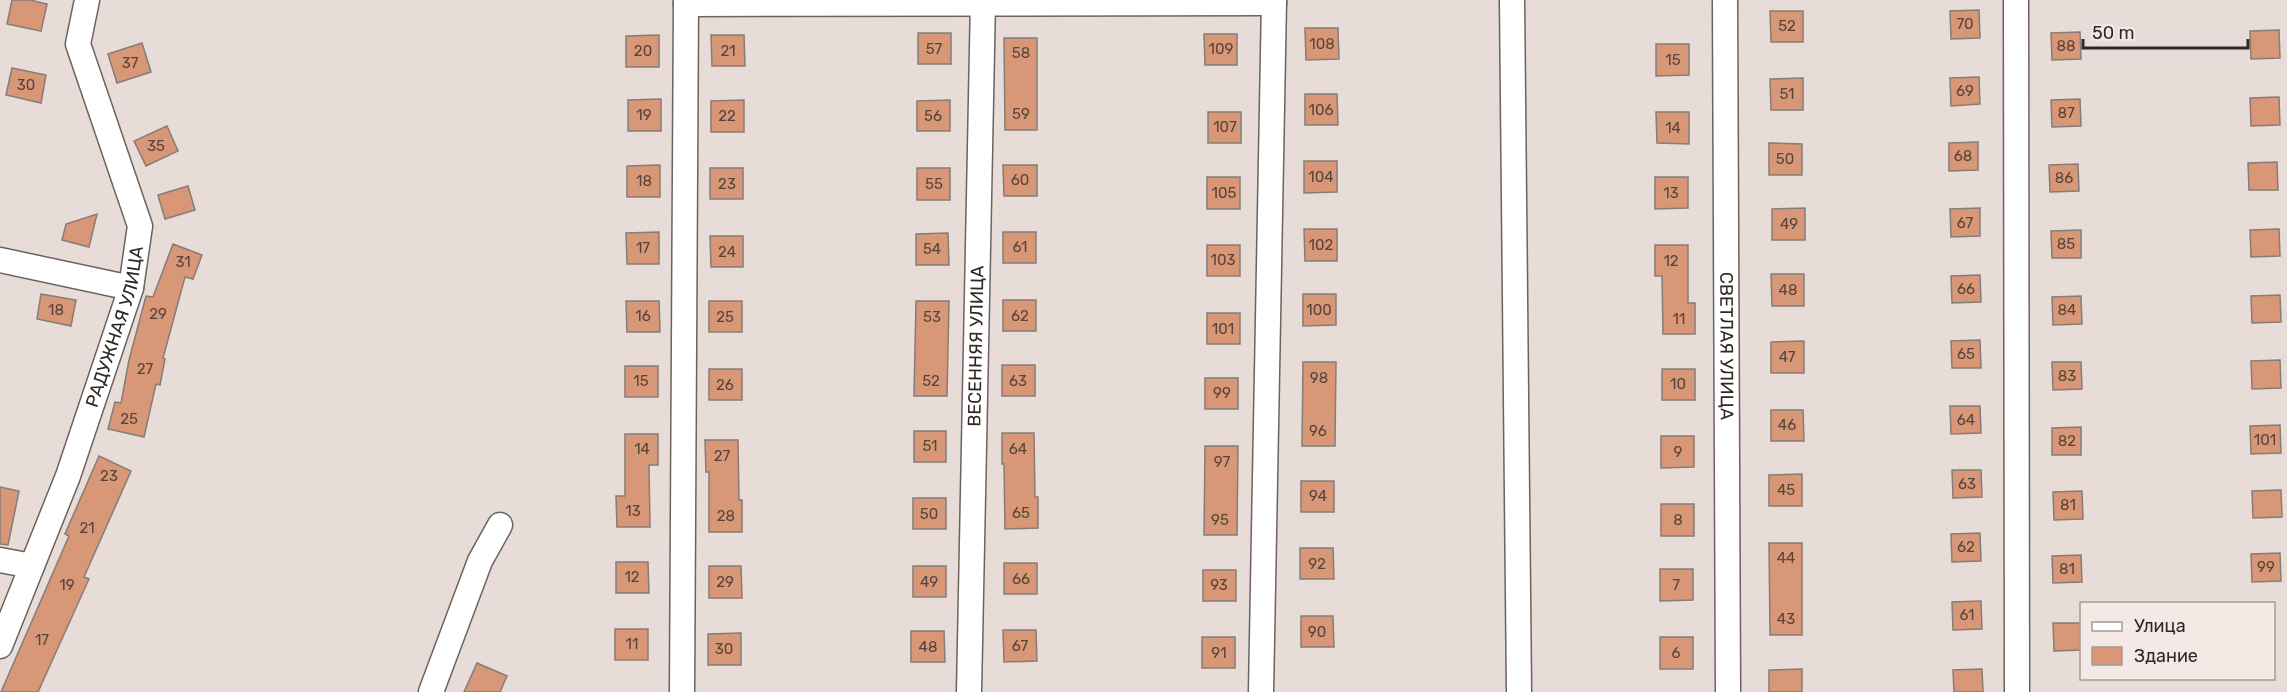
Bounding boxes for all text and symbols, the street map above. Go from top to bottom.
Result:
scale bar [2083,12,2248,50]
house number: 70 [1956,15,1974,33]
house number: 52 [1778,17,1796,35]
text: 50 m [2092,22,2135,44]
house number: 108 [1309,35,1335,53]
house number: 88 [2056,37,2076,55]
house number: 57 [926,40,943,58]
house number: 109 [1209,40,1234,58]
house number: 20 [634,42,652,60]
house number: 21 [720,42,736,60]
house number: 58 [1012,44,1030,62]
house number: 15 [1665,51,1681,69]
house number: 37 [122,54,139,72]
house number: 30 [17,76,35,94]
house number: 69 [1956,82,1974,100]
house number: 51 [1779,85,1795,103]
house number: 106 [1309,101,1334,119]
house number: 87 [2057,104,2075,122]
house number: 59 [1012,105,1030,123]
house number: 19 [636,106,652,124]
house number: 22 [718,107,736,125]
house number: 56 [924,107,942,125]
house number: 107 [1213,118,1237,136]
house number: 14 [1665,119,1681,137]
house number: 35 [147,137,165,155]
house number: 68 [1954,147,1972,165]
house number: 50 [1776,150,1794,168]
house number: 104 [1308,168,1334,186]
house number: 86 [2055,169,2073,187]
house number: 60 [1011,171,1029,189]
house number: 18 [636,172,652,190]
house number: 23 [718,175,736,193]
house number: 55 [925,175,943,193]
house number: 105 [1212,184,1237,202]
house number: 13 [1663,184,1679,202]
house number: 67 [1957,214,1973,232]
house number: 49 [1780,215,1798,233]
house number: 85 [2057,235,2075,253]
house number: 102 [1309,236,1334,254]
house number: 61 [1012,238,1028,256]
house number: 17 [636,239,650,257]
house number: 54 [923,240,941,258]
house number: 24 [718,243,736,261]
street label: РАДУЖНАЯ УЛИЦА [81,245,148,410]
house number: 103 [1211,251,1235,269]
house number: 12 [1663,252,1679,270]
house number: 31 [175,253,191,271]
street label: ВЕСЕННЯЯ УЛИЦА [963,265,989,427]
street label: СВЕТЛАЯ УЛИЦА [1715,272,1738,420]
house number: 66 [1957,280,1975,298]
house number: 48 [1779,281,1797,299]
house number: 18 [48,301,64,319]
house number: 100 [1306,301,1332,319]
house number: 84 [2058,301,2076,319]
house number: 29 [149,305,167,323]
house number: 16 [635,307,651,325]
house number: 62 [1011,307,1029,325]
house number: 25 [716,308,734,326]
house number: 53 [923,308,941,326]
house number: 11 [1673,310,1685,328]
house number: 101 [1212,320,1234,338]
house number: 65 [1957,345,1975,363]
house number: 47 [1779,348,1796,366]
house number: 27 [137,360,154,378]
house number: 83 [2058,367,2076,385]
house number: 98 [1310,369,1328,387]
house number: 15 [633,372,649,390]
house number: 52 [922,372,940,390]
house number: 63 [1009,372,1027,390]
house number: 10 [1670,375,1686,393]
house number: 26 [716,376,734,394]
house number: 99 [1213,384,1231,402]
house number: 25 [120,410,138,428]
house number: 64 [1957,411,1975,429]
house number: 46 [1778,416,1796,434]
house number: 96 [1309,422,1327,440]
house number: 101 [2254,431,2276,449]
house number: 82 [2058,432,2076,450]
house number: 51 [922,437,938,455]
house number: 14 [634,440,650,458]
house number: 64 [1009,440,1027,458]
house number: 9 [1674,443,1683,461]
house number: 27 [714,447,731,465]
house number: 97 [1214,453,1231,471]
house number: 23 [100,467,118,485]
house number: 63 [1958,475,1976,493]
house number: 45 [1777,481,1795,499]
house number: 94 [1309,487,1327,505]
house number: 81 [2060,496,2076,514]
house number: 13 [625,502,641,520]
house number: 65 [1012,504,1030,522]
house number: 50 [920,505,938,523]
house number: 28 [717,507,735,525]
house number: 95 [1211,511,1229,529]
house number: 8 [1673,511,1683,529]
house number: 21 [79,519,95,537]
house number: 62 [1957,538,1975,556]
house number: 44 [1777,549,1795,567]
house number: 92 [1308,555,1326,573]
house number: 99 [2257,558,2275,576]
house number: 81 [2059,560,2075,578]
house number: 12 [624,568,640,586]
house number: 66 [1012,570,1030,588]
house number: 29 [716,573,734,591]
house number: 49 [920,573,938,591]
house number: 19 [59,576,75,594]
house number: 93 [1210,576,1228,594]
house number: 7 [1672,576,1680,594]
legend [2080,602,2275,680]
house number: 61 [1959,606,1975,624]
house number: 43 [1777,610,1795,628]
text: Улица [2134,615,2186,637]
house number: 90 [1308,623,1326,641]
house number: 17 [35,631,49,649]
house number: 11 [626,635,638,653]
house number: 67 [1012,637,1028,655]
house number: 48 [919,638,937,656]
house number: 30 [715,640,733,658]
house number: 91 [1211,644,1227,662]
house number: 6 [1671,644,1681,662]
text: Здание [2134,645,2198,667]

